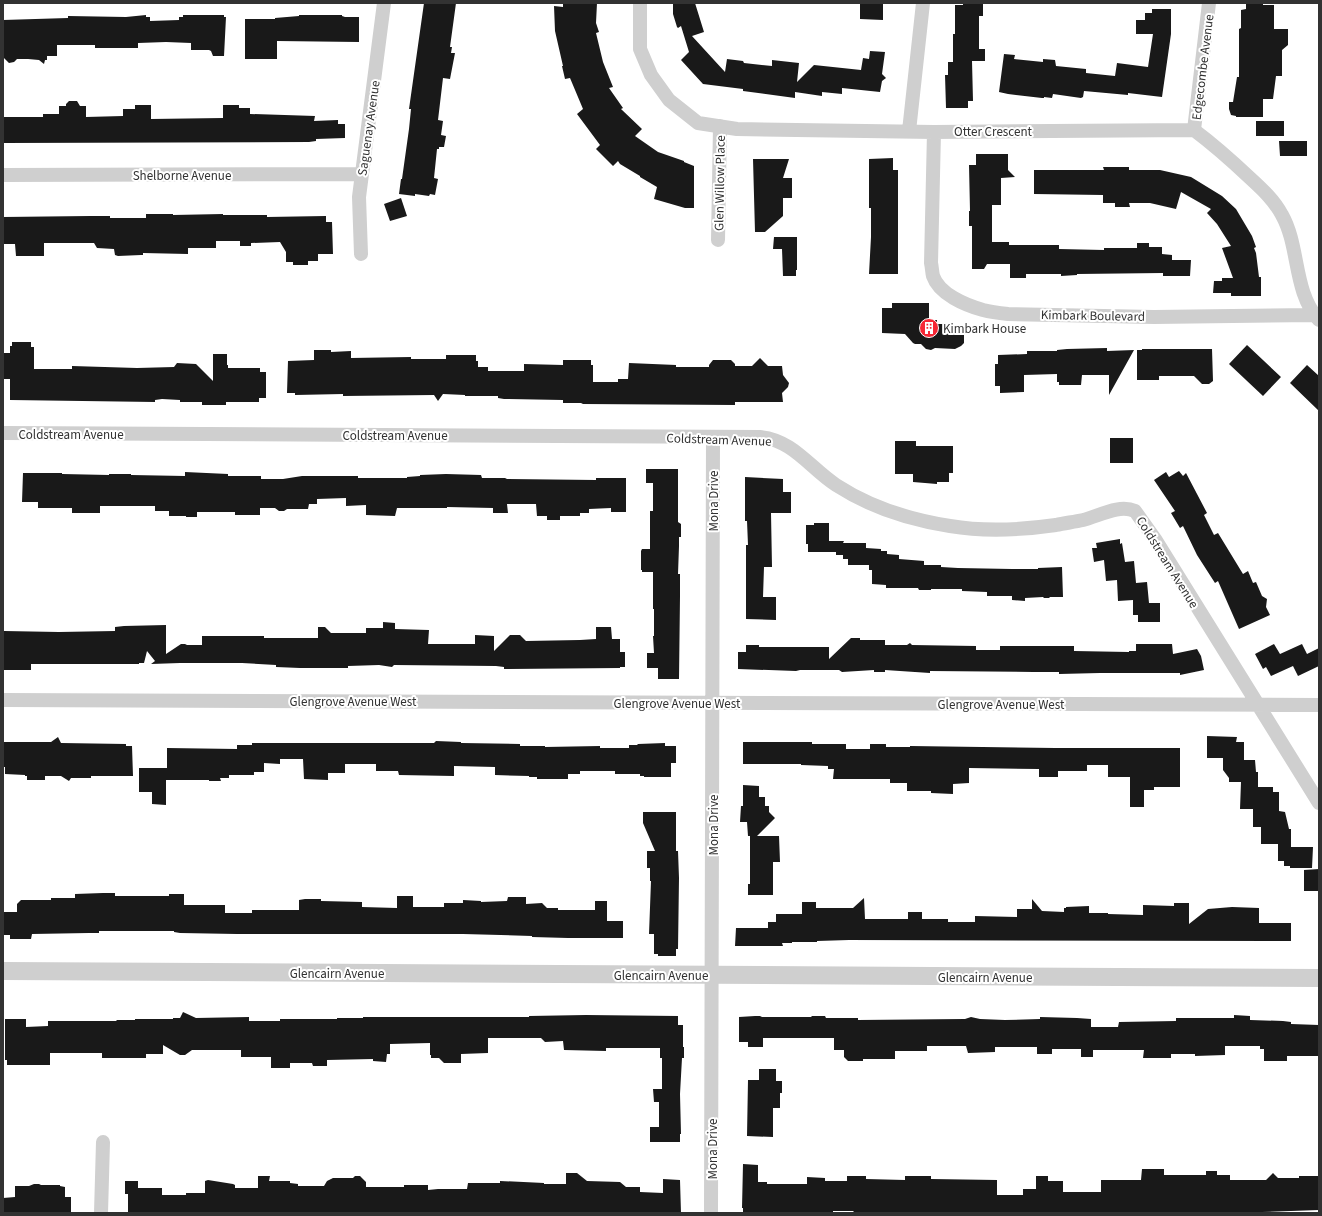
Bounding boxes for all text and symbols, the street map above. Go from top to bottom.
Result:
street label: Edgecombe Avenue [1188,13,1218,121]
street label: Saguenay Avenue [353,79,385,177]
street label: Otter Crescent [954,123,1033,141]
street label: Glen Willow Place [710,135,730,231]
street label: Shelborne Avenue [133,167,231,185]
street label: Kimbark Boulevard [1041,306,1145,326]
building icon: Kimbark House [918,317,940,339]
place label: Kimbark House [943,320,1026,338]
street label: Coldstream Avenue [18,426,124,444]
street label: Coldstream Avenue [342,427,448,445]
street label: Coldstream Avenue [666,429,772,451]
street label: Mona Drive [705,471,723,531]
street label: Coldstream Avenue [1132,513,1203,612]
street label: Glengrove Avenue West [290,693,417,711]
street label: Glengrove Avenue West [614,695,741,713]
street label: Glengrove Avenue West [938,696,1065,714]
street label: Mona Drive [705,795,723,855]
street label: Glencairn Avenue [290,965,384,983]
street label: Glencairn Avenue [614,967,708,985]
street label: Glencairn Avenue [938,969,1032,987]
street label: Mona Drive [704,1119,722,1179]

